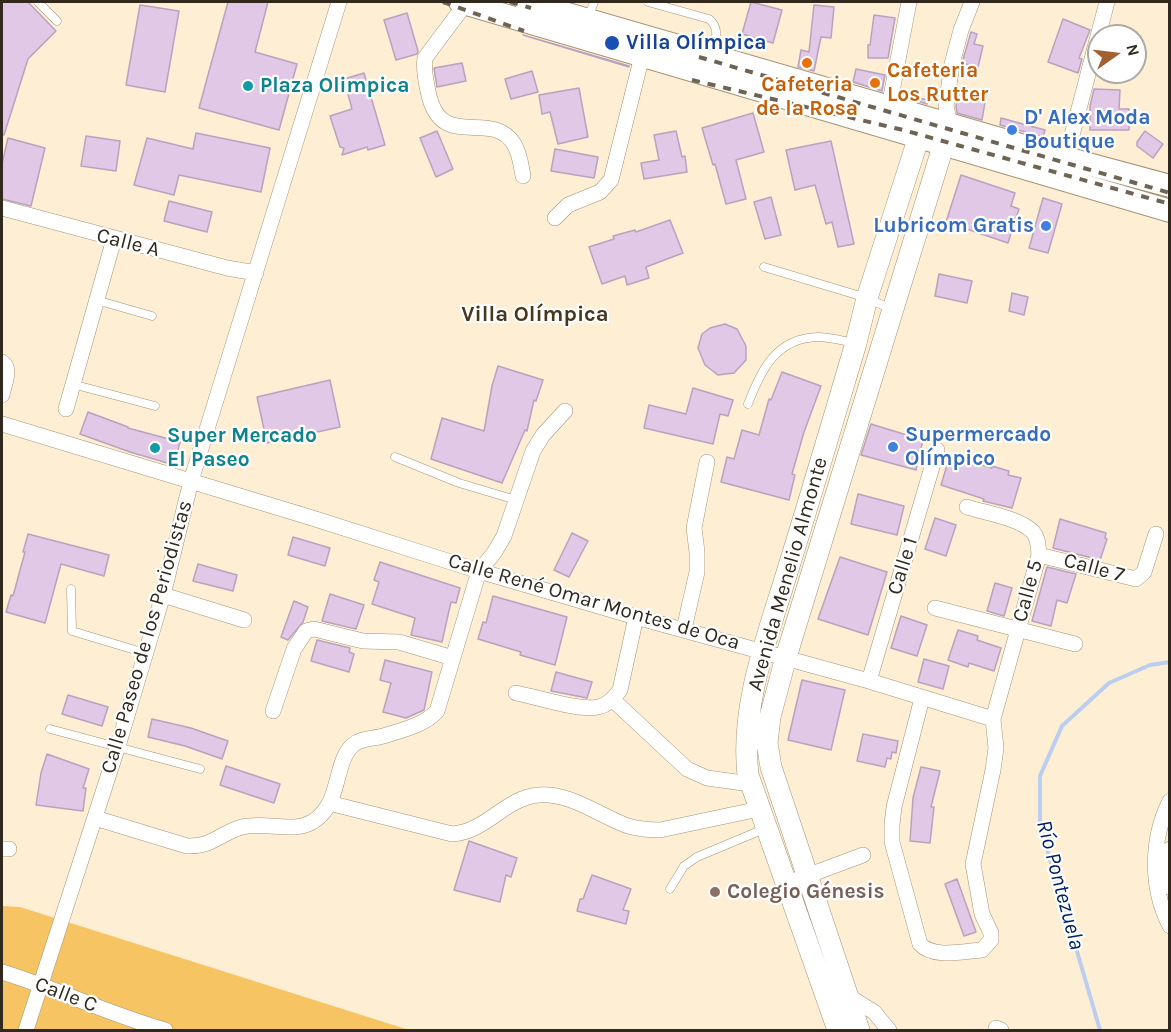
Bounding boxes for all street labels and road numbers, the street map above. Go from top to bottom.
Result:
street label: Calle A [94,223,162,263]
street label: Avenida Menelio Almonte [743,454,833,694]
street label: Calle Paseo de los Periodistas [96,498,198,776]
street label: Calle 1 [882,534,924,598]
street label: Calle René Omar Montes de Oca [445,548,743,656]
street label: Calle 7 [1061,548,1127,588]
street label: Calle 5 [1008,557,1048,625]
street label: Calle C [31,972,101,1018]

